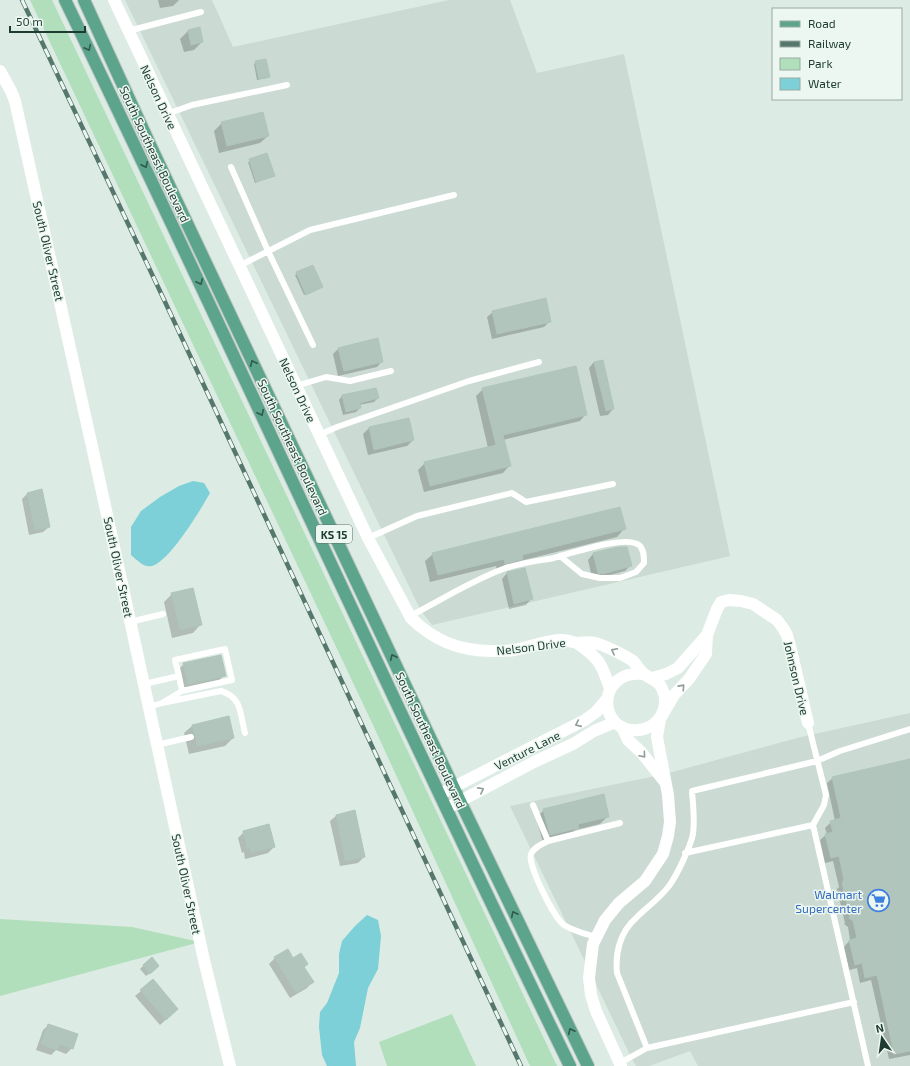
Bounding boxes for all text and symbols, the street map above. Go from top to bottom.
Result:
scale bar [10,8,85,34]
legend [772,8,902,100]
text: 50 m [16,14,43,28]
text: Road [808,16,836,30]
text: Railway [808,36,852,50]
one-way arrow [83,43,91,51]
text: Park [808,56,833,70]
street label: Nelson Drive [138,63,180,131]
text: Water [808,76,842,90]
street label: South Southeast Boulevard [117,84,193,224]
one-way arrow [140,160,148,168]
street label: South Oliver Street [31,199,67,303]
one-way arrow [195,278,203,286]
street label: Nelson Drive [277,356,319,424]
one-way arrow [250,359,258,367]
street label: South Southeast Boulevard [255,377,331,517]
one-way arrow [256,409,264,416]
street label: South Oliver Street [101,515,137,619]
road number: KS 15 [316,525,352,543]
street label: Nelson Drive [496,635,566,657]
street label: Johnson Drive [782,639,812,717]
one-way arrow [611,648,618,656]
one-way arrow [390,654,398,662]
street label: South Southeast Boulevard [393,670,469,810]
one-way arrow [677,684,684,691]
one-way arrow [575,719,583,727]
street label: Venture Lane [492,728,562,772]
one-way arrow [638,751,645,758]
one-way arrow [477,787,484,794]
street label: South Oliver Street [169,832,205,936]
place label: Walmart Supercenter [795,887,862,915]
supermarket icon: Walmart Supercenter [865,888,891,914]
one-way arrow [511,911,519,918]
north arrow [862,1018,902,1058]
text: N [874,1021,885,1035]
one-way arrow [568,1028,576,1035]

